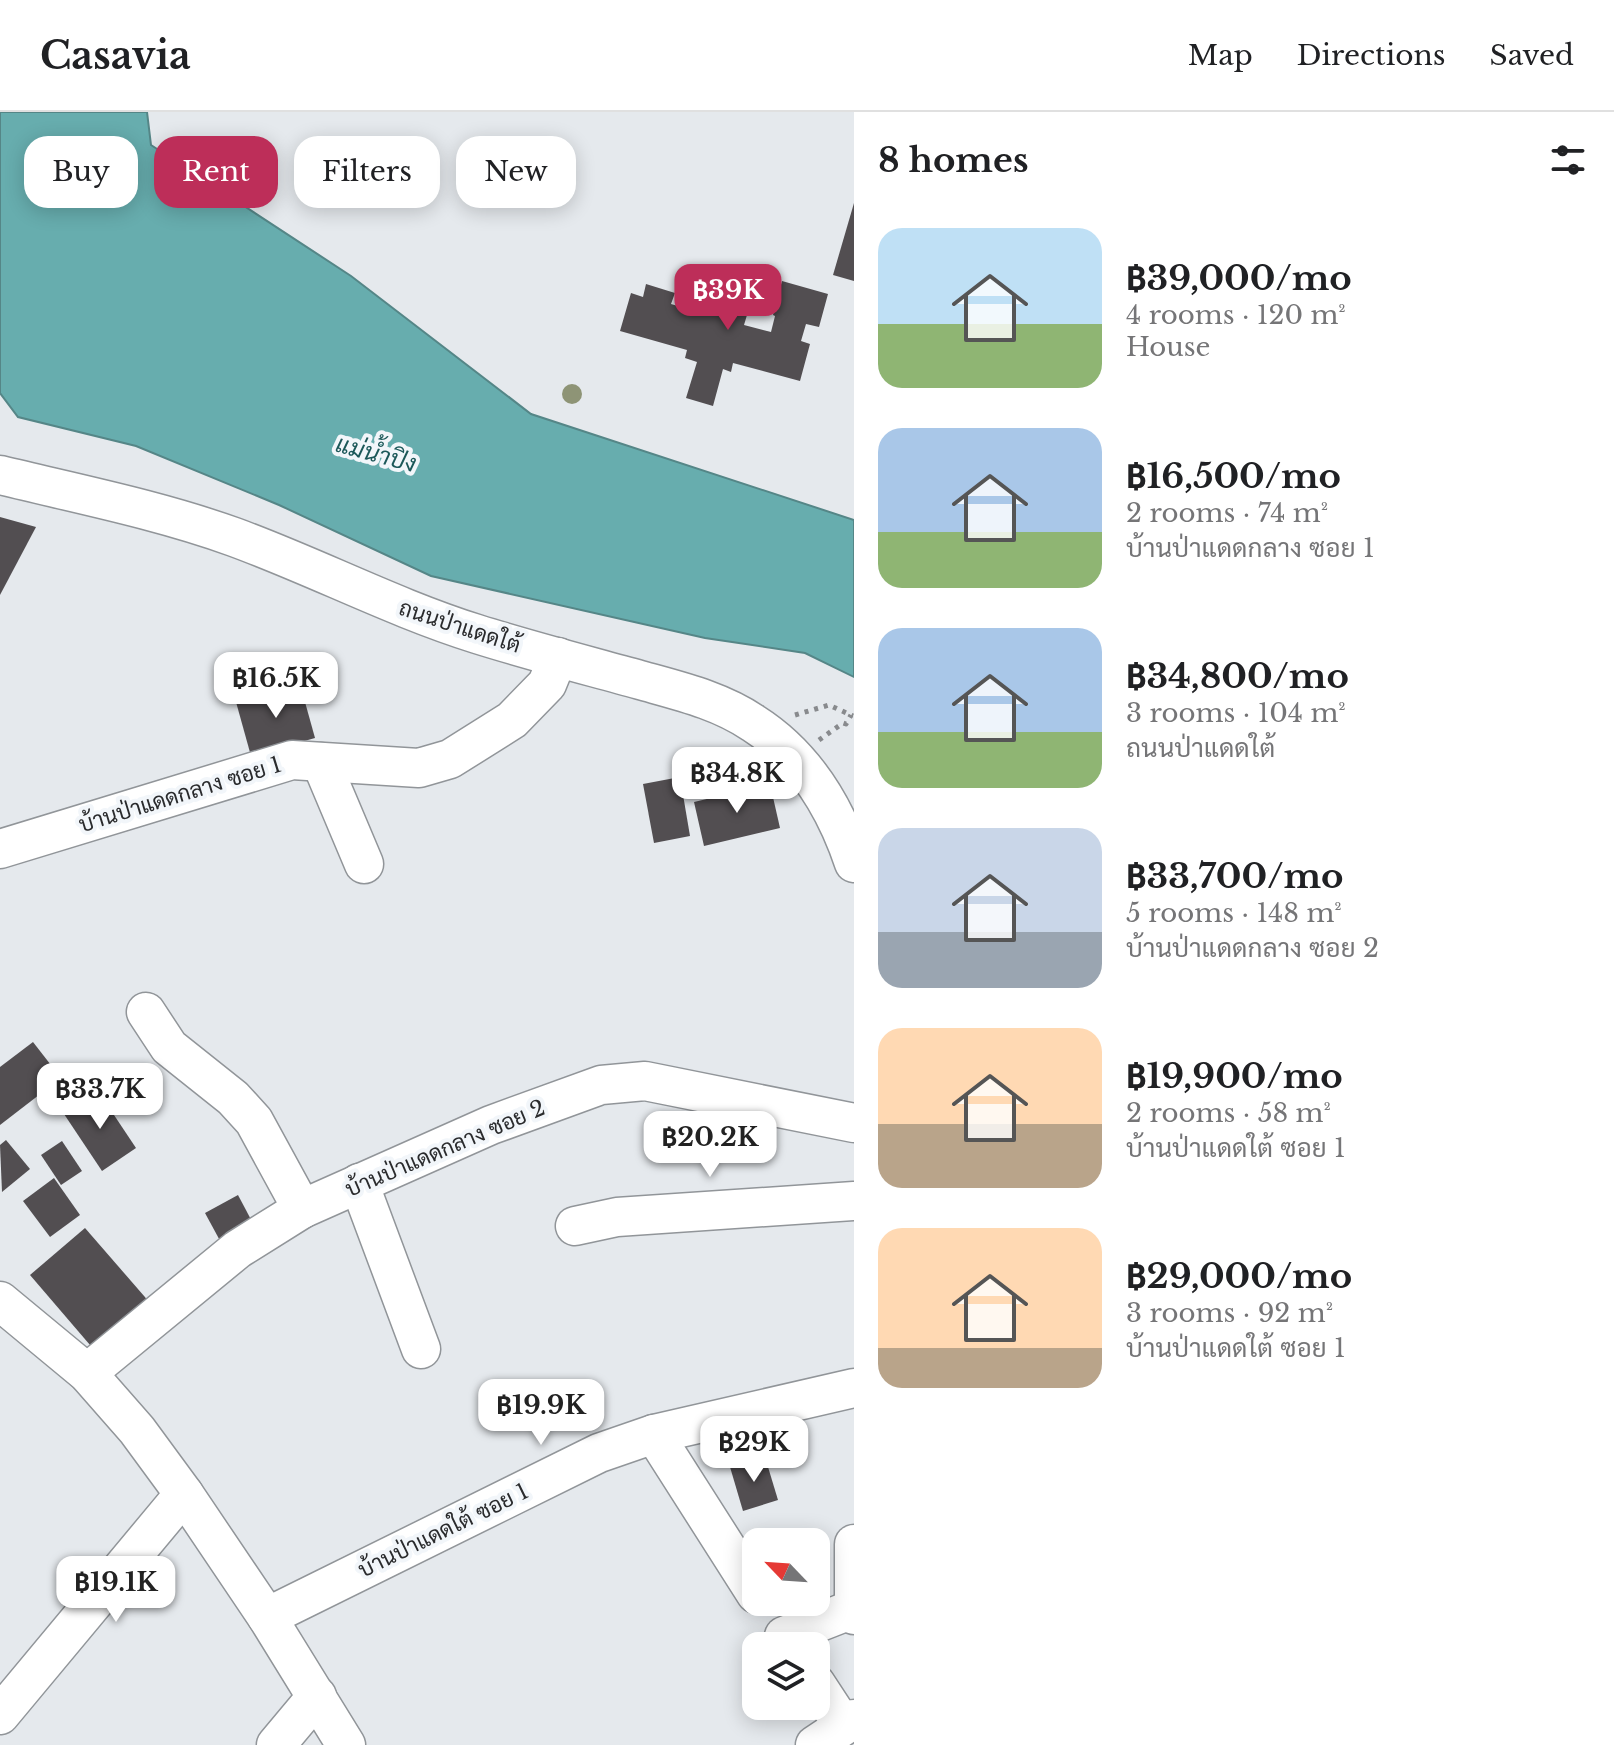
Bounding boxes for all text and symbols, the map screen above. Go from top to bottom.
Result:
text: Casavia [40,32,191,79]
text: Map [1188,38,1253,73]
text: Directions [1297,38,1446,73]
text: Saved [1490,38,1574,73]
chip: Buy [24,136,138,208]
chip: Rent [154,136,278,208]
chip: Filters [294,136,440,208]
chip: New [456,136,576,208]
icon: filters [1546,138,1590,182]
text: 8 homes [878,139,1029,181]
text: ฿39,000/mo [1126,257,1352,299]
icon: home [942,260,1038,356]
pin: ฿39K [681,264,775,332]
text: ฿39K [692,274,764,306]
text: 4 rooms · 120 m² [1126,299,1346,331]
text: House [1126,331,1210,363]
water label: แม่น้ำปิง [333,424,421,478]
text: ฿16,500/mo [1126,455,1341,497]
icon: home [942,460,1038,556]
text: 2 rooms · 74 m² [1126,497,1328,529]
text: บ้านป่าแดดกลาง ซอย 1 [1126,532,1375,564]
street label: ถนนป่าแดดใต้ [396,593,525,659]
pin: ฿16.5K [211,652,341,720]
text: ฿34,800/mo [1126,655,1349,697]
icon: home [942,660,1038,756]
text: ฿16.5K [232,662,320,694]
text: 3 rooms · 104 m² [1126,697,1346,729]
text: ถนนป่าแดดใต้ [1126,732,1275,764]
pin: ฿34.8K [672,747,802,815]
street label: บ้านป่าแดดกลาง ซอย 1 [75,750,285,838]
text: ฿34.8K [690,757,784,789]
text: ฿33,700/mo [1126,855,1343,897]
icon: home [942,860,1038,956]
text: 5 rooms · 148 m² [1126,897,1342,929]
text: บ้านป่าแดดกลาง ซอย 2 [1126,932,1379,964]
text: ฿19,900/mo [1126,1055,1343,1097]
icon: home [942,1060,1038,1156]
pin: ฿33.7K [35,1063,165,1131]
text: ฿33.7K [55,1073,145,1105]
street label: บ้านป่าแดดกลาง ซอย 2 [341,1093,549,1203]
text: 2 rooms · 58 m² [1126,1097,1331,1129]
pin: ฿20.2K [645,1111,775,1179]
text: ฿20.2K [662,1121,758,1153]
text: บ้านป่าแดดใต้ ซอย 1 [1126,1132,1346,1164]
text: ฿29,000/mo [1126,1255,1352,1297]
icon: home [942,1260,1038,1356]
text: 3 rooms · 92 m² [1126,1297,1333,1329]
text: บ้านป่าแดดใต้ ซอย 1 [1126,1332,1346,1364]
pin: ฿19.9K [476,1379,606,1447]
text: ฿19.9K [496,1389,586,1421]
pin: ฿29K [707,1416,801,1484]
text: ฿29K [718,1426,790,1458]
street label: บ้านป่าแดดใต้ ซอย 1 [353,1477,533,1583]
north arrow [742,1528,830,1616]
map controls [742,1528,830,1720]
pin: ฿19.1K [51,1556,181,1624]
text: ฿19.1K [74,1566,158,1598]
button: layers [742,1632,830,1720]

